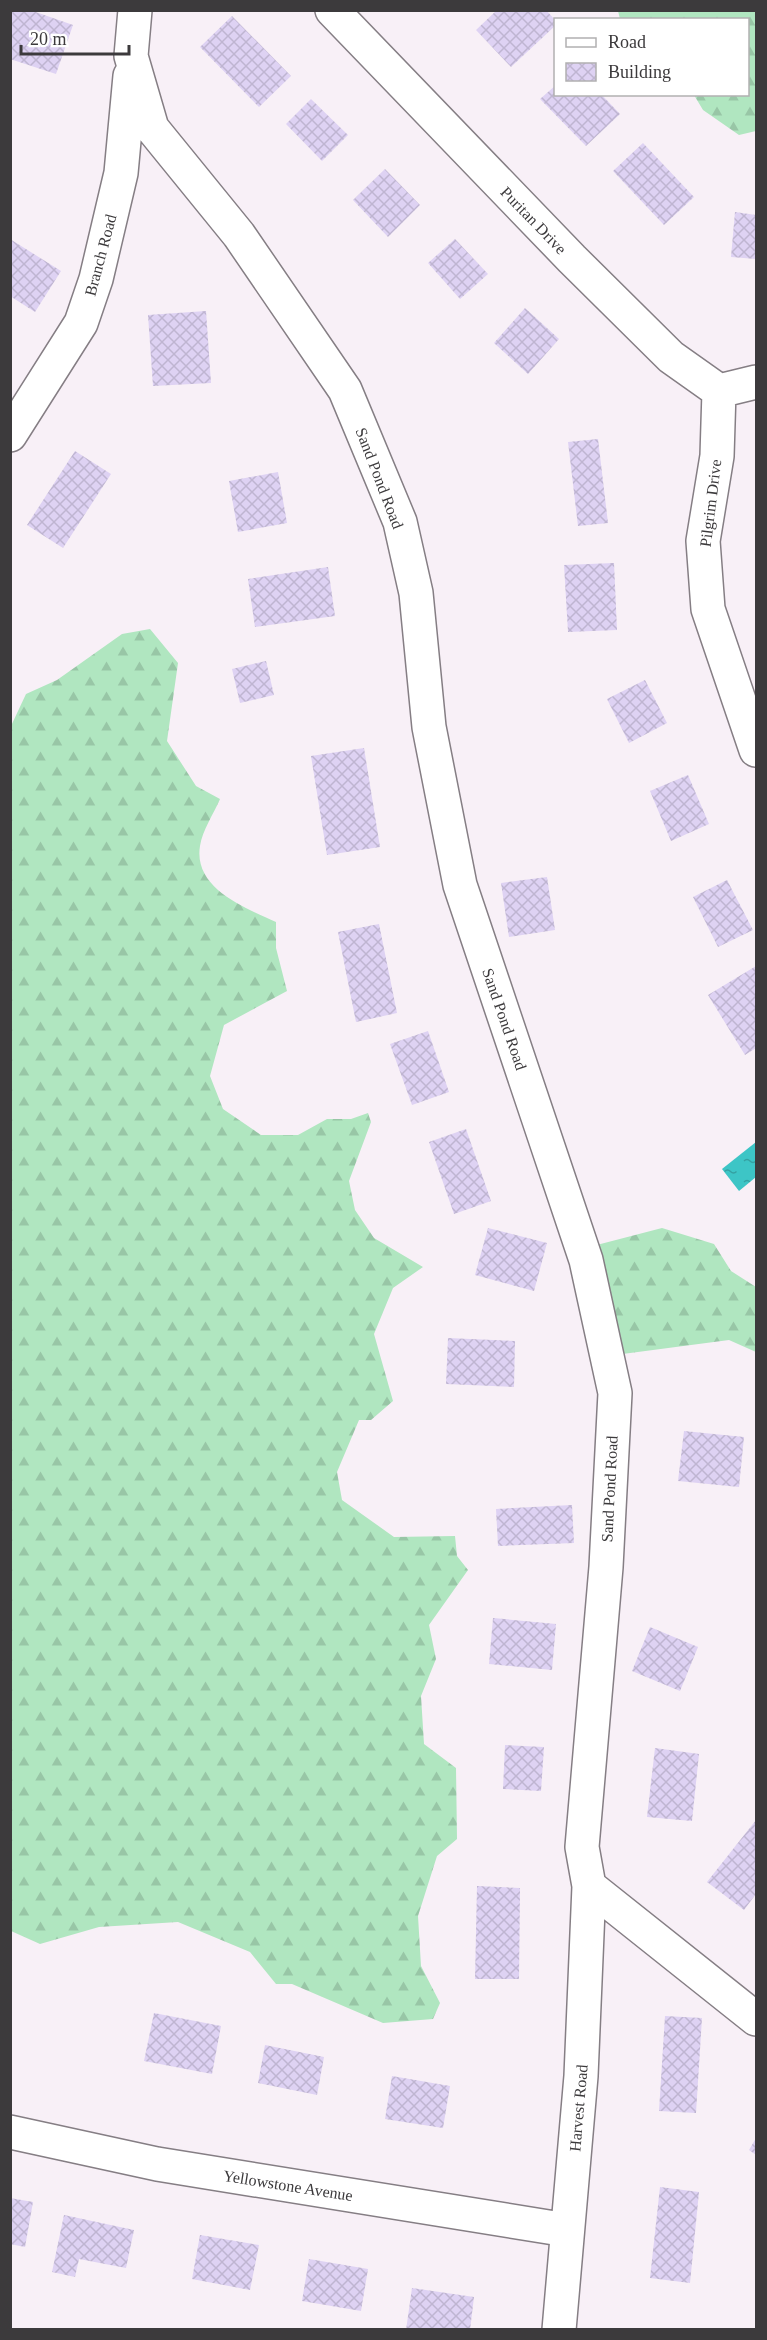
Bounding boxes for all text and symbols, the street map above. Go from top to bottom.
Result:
scale bar [21,18,129,56]
legend [554,18,749,96]
text: 20 m [30,29,67,49]
text: Road [608,32,646,52]
text: Building [608,62,671,82]
street label: Puritan Drive [497,183,570,257]
street label: Branch Road [81,212,120,298]
street label: Sand Pond Road [352,425,407,531]
street label: Pilgrim Drive [697,458,725,548]
street label: Sand Pond Road [479,966,530,1072]
street label: Sand Pond Road [598,1435,621,1543]
street label: Harvest Road [566,2064,591,2152]
street label: Yellowstone Avenue [222,2167,354,2204]

